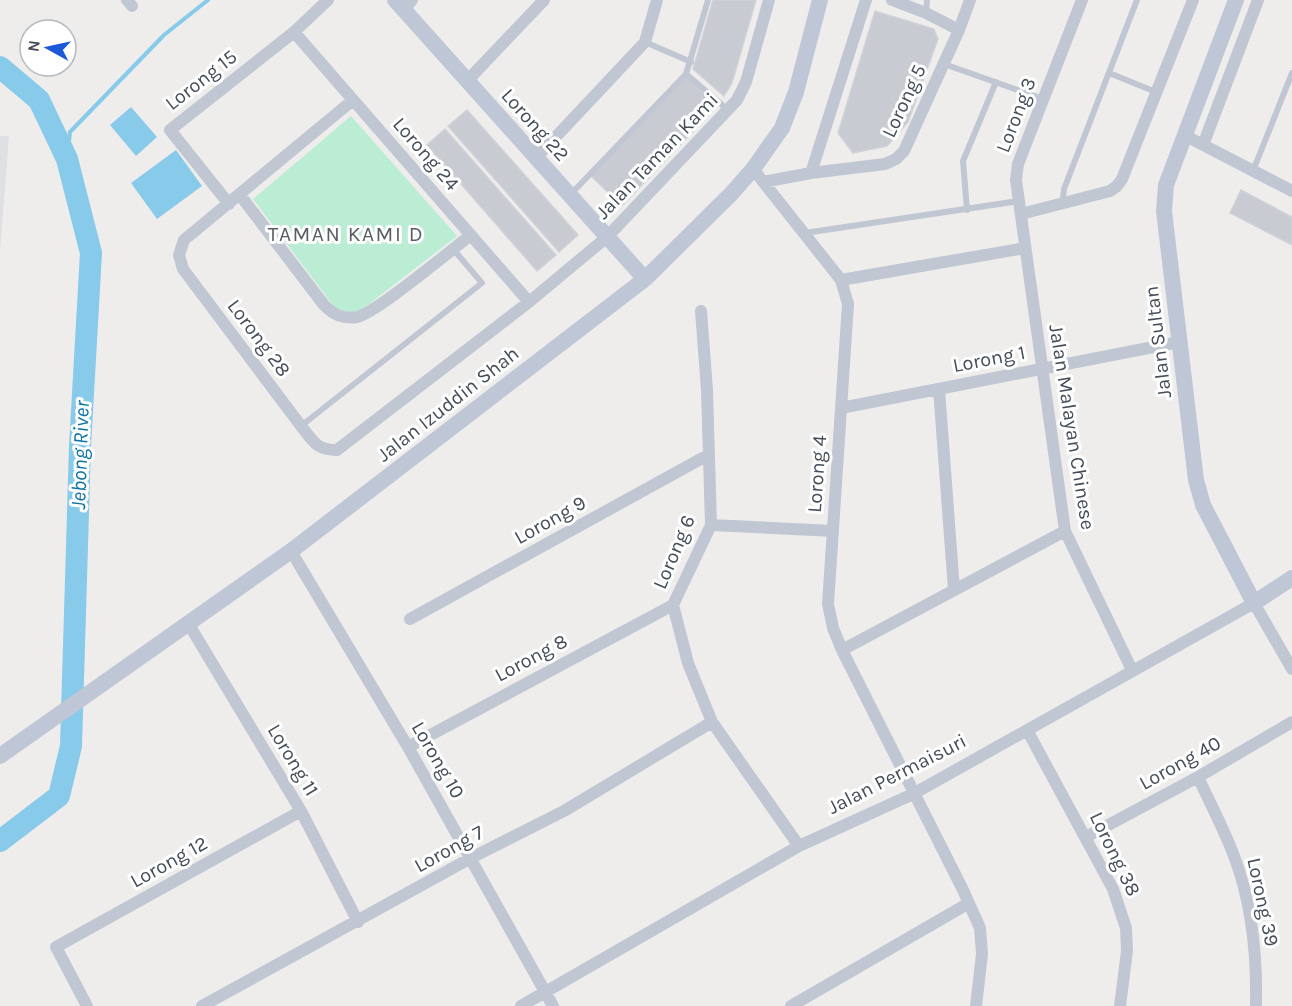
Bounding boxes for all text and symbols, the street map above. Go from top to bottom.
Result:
north arrow [18,18,78,78]
text: N [23,39,44,53]
street label: Lorong 15 [161,45,241,115]
street label: Lorong 5 [877,61,931,141]
street label: Lorong 3 [991,74,1041,156]
street label: Lorong 22 [496,84,574,166]
street label: Jalan Taman Kami [591,88,723,224]
street label: Lorong 24 [388,113,464,195]
district label: TAMAN KAMI D [268,222,424,246]
street label: Jalan Sultan [1140,285,1176,399]
street label: Lorong 28 [223,295,295,381]
street label: Jalan Malayan Chinese [1044,323,1100,531]
street label: Lorong 1 [951,341,1027,377]
street label: Jalan Izuddin Shah [373,342,523,466]
water label: Jebong River [66,399,94,510]
street label: Lorong 4 [803,434,831,514]
street label: Lorong 9 [510,491,590,549]
street label: Lorong 6 [648,512,700,592]
street label: Lorong 8 [491,629,571,687]
street label: Lorong 10 [407,717,469,803]
street label: Lorong 11 [263,720,323,800]
street label: Jalan Permaisuri [824,729,970,819]
street label: Lorong 40 [1135,731,1225,795]
street label: Lorong 38 [1085,808,1145,900]
street label: Lorong 7 [410,820,488,877]
street label: Lorong 12 [126,831,212,893]
street label: Lorong 39 [1242,856,1284,948]

